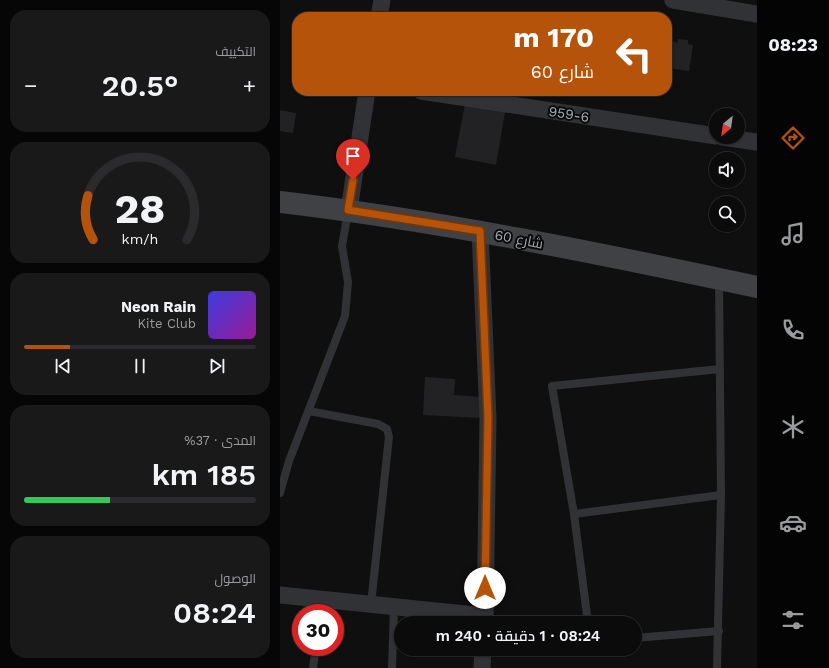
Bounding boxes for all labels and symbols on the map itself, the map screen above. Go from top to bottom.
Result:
street label: 959-6 [547,103,591,125]
north arrow [709,108,745,144]
pin [336,139,370,180]
street label: شارع 60 [493,226,545,253]
position arrow [464,567,506,609]
speed limit sign: 30 [292,604,344,656]

